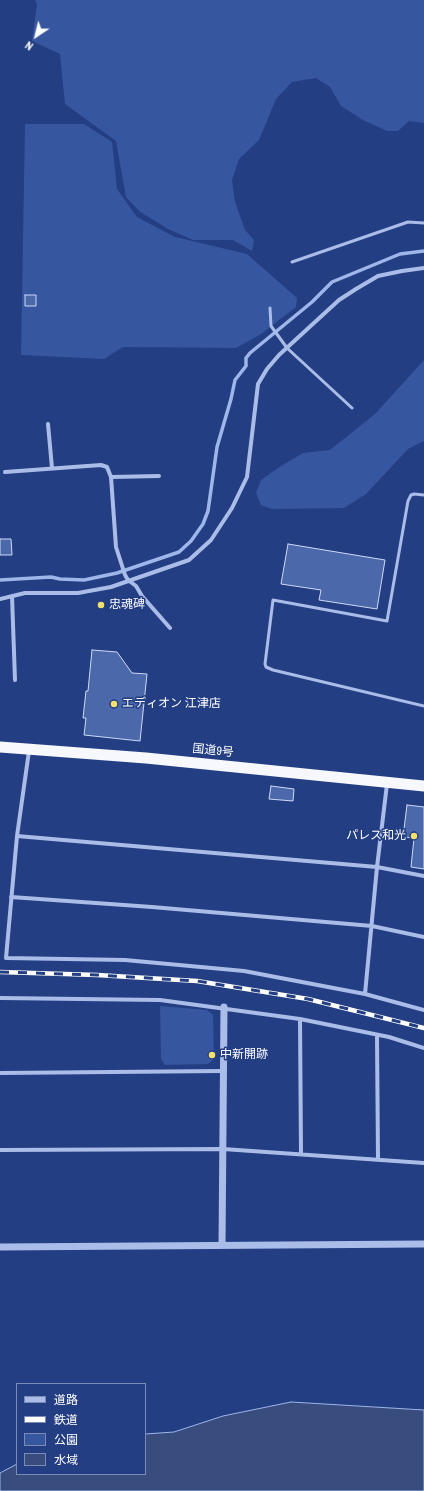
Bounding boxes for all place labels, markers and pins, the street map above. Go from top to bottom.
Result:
place label: 忠魂碑 [109,598,145,612]
marker: 忠魂碑 [96,600,106,610]
place label: エディオン 江津店 [122,697,221,711]
marker: エディオン 江津店 [109,699,119,709]
place label: パレス和光 [346,829,406,843]
marker: パレス和光 [409,831,419,841]
place label: 中新開跡 [220,1048,268,1062]
marker: 中新開跡 [207,1050,217,1060]

